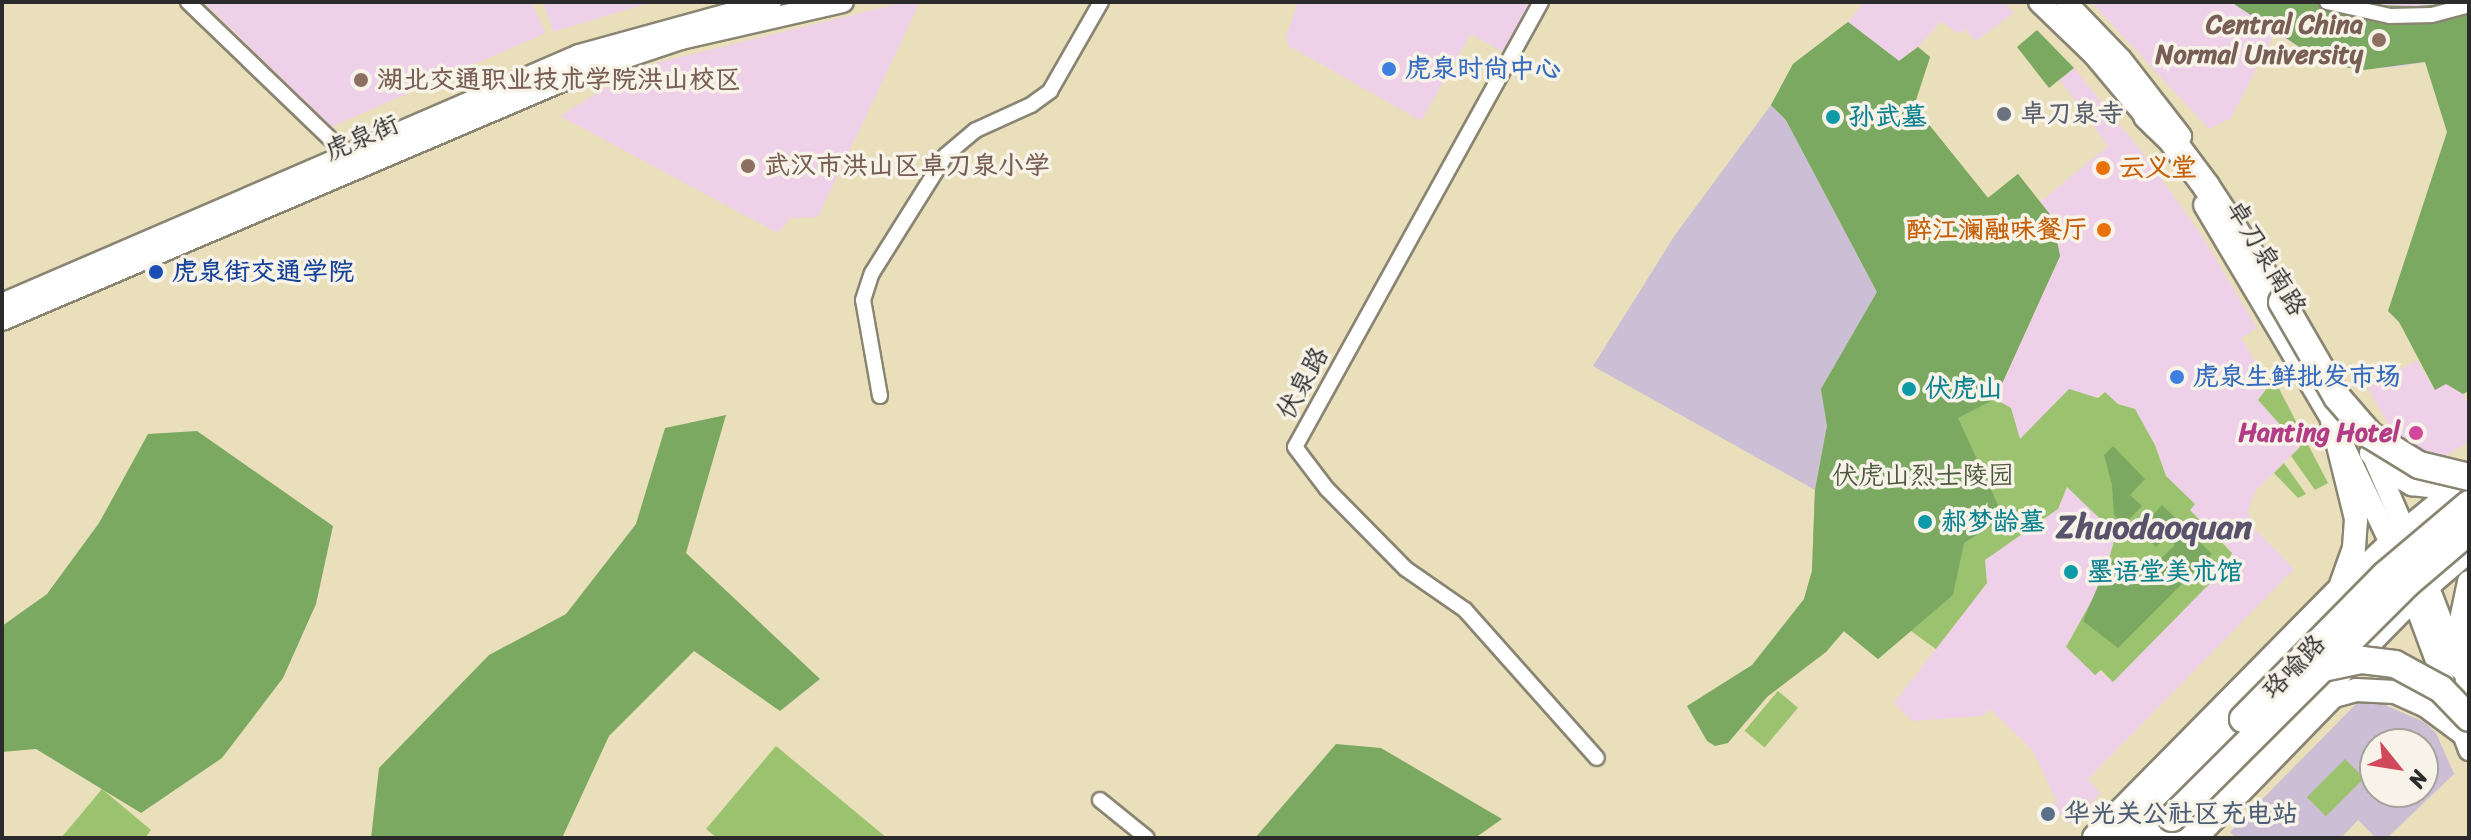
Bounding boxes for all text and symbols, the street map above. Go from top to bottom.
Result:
place label: Central China Normal University [2156,9,2363,70]
marker: Central China Normal University [2370,31,2388,49]
place label: 虎泉时尚中心 [1405,53,1561,85]
marker: 虎泉时尚中心 [1380,60,1398,78]
place label: 湖北交通职业技术学院洪山校区 [377,64,741,96]
marker: 湖北交通职业技术学院洪山校区 [352,71,370,89]
place label: 卓刀泉寺 [2020,98,2124,130]
place label: 孙武墓 [1849,101,1927,133]
marker: 卓刀泉寺 [1995,105,2013,123]
street label: 虎泉街 [320,108,404,168]
marker: 孙武墓 [1824,108,1842,126]
place label: 武汉市洪山区卓刀泉小学 [764,150,1050,182]
place label: 云义堂 [2119,152,2197,184]
marker: 武汉市洪山区卓刀泉小学 [739,157,757,175]
marker: 云义堂 [2094,159,2112,177]
street label: 卓刀泉南路 [2219,194,2313,322]
place label: 醉江澜融味餐厅 [1906,214,2088,246]
marker: 醉江澜融味餐厅 [2095,221,2113,239]
place label: 虎泉街交通学院 [172,256,354,288]
marker: 虎泉街交通学院 [147,263,165,281]
street label: 伏泉路 [1270,341,1336,425]
place label: 虎泉生鲜批发市场 [2193,361,2401,393]
marker: 虎泉生鲜批发市场 [2168,368,2186,386]
place label: 伏虎山 [1925,373,2003,405]
marker: 伏虎山 [1900,380,1918,398]
place label: Hanting Hotel [2238,417,2400,449]
marker: Hanting Hotel [2407,424,2425,442]
park label: 伏虎山烈士陵园 [1832,460,2014,492]
place label: 郝梦龄墓 [1941,506,2045,538]
district label: Zhuodaoquan [2056,508,2252,548]
marker: 郝梦龄墓 [1916,513,1934,531]
place label: 墨语堂美术馆 [2087,556,2243,588]
marker: 墨语堂美术馆 [2062,563,2080,581]
street label: 珞喻路 [2256,628,2332,706]
north arrow [2359,728,2439,808]
text: N [2398,763,2439,796]
place label: 华光关公社区充电站 [2064,798,2298,830]
marker: 华光关公社区充电站 [2039,805,2057,823]

